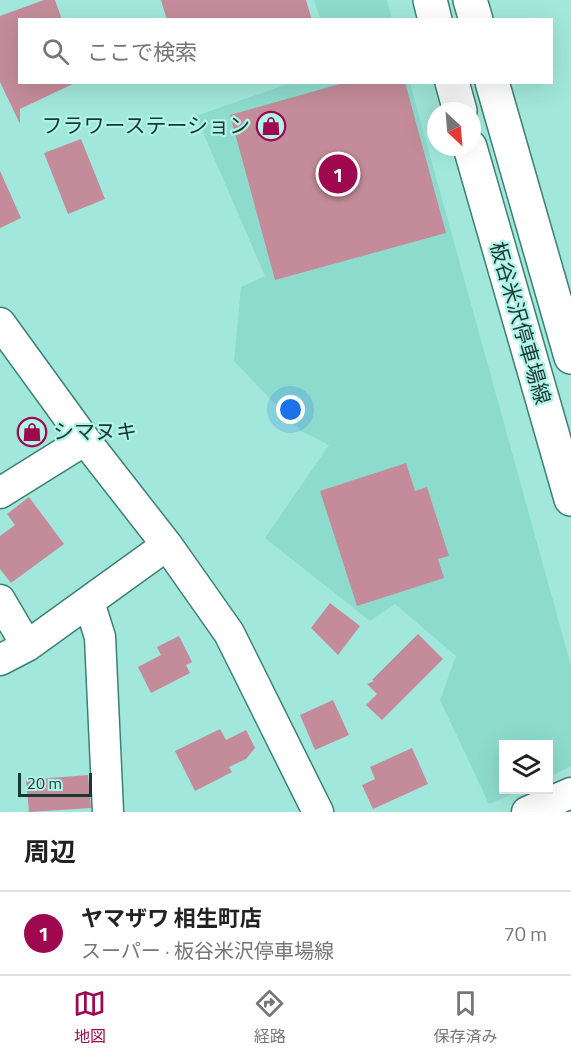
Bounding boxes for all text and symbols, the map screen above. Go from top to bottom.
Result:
search box [18,18,553,84]
icon: search [39,35,72,68]
text: ここで検索 [87,35,197,69]
north arrow [427,102,481,156]
place label: フラワーステーション [41,109,250,141]
shop icon: フラワーステーション [255,110,287,142]
pin: 1 [318,152,358,196]
street label: 板谷米沢停車場線 [482,238,559,408]
your location [276,395,305,424]
place label: シマヌキ [53,415,137,447]
shop icon: シマヌキ [16,416,48,448]
map controls [499,740,553,794]
button: layers [499,740,553,794]
scale bar [18,770,92,798]
text: 20 m [27,771,62,795]
text: 周辺 [24,832,76,871]
text: ヤマザワ 相生町店 [81,901,262,935]
text: 1 [38,918,49,949]
text: 70 m [503,918,547,949]
text: スーパー · 板谷米沢停車場線 [81,935,334,966]
tab: 地図 [73,987,106,1048]
tab: 経路 [253,987,286,1048]
tab: 保存済み [433,987,497,1048]

